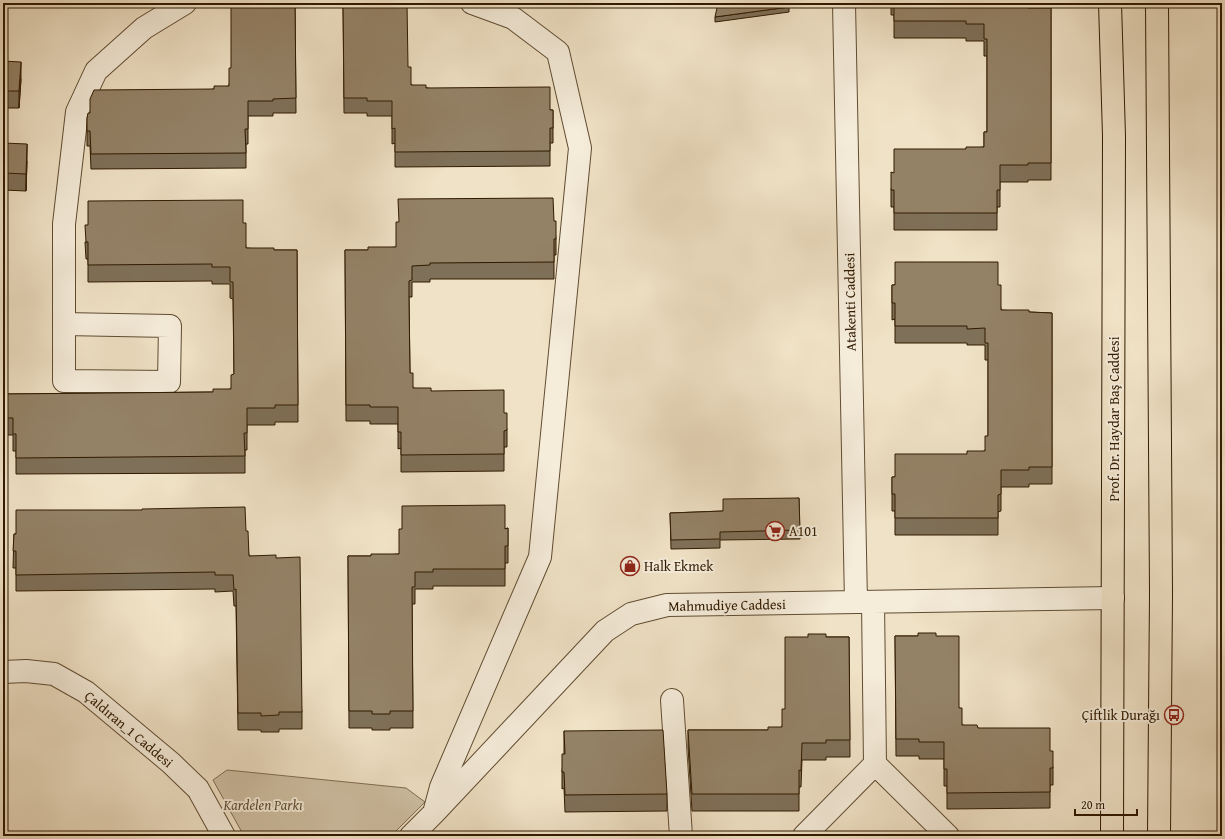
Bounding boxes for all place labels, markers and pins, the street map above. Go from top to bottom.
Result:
supermarket icon: A101 [764,520,786,542]
place label: A101 [789,521,818,541]
shop icon: Halk Ekmek [619,555,641,577]
place label: Halk Ekmek [644,556,714,576]
bus stop icon: Çiftlik Durağı [1163,704,1185,726]
place label: Çiftlik Durağı [1082,705,1160,725]

